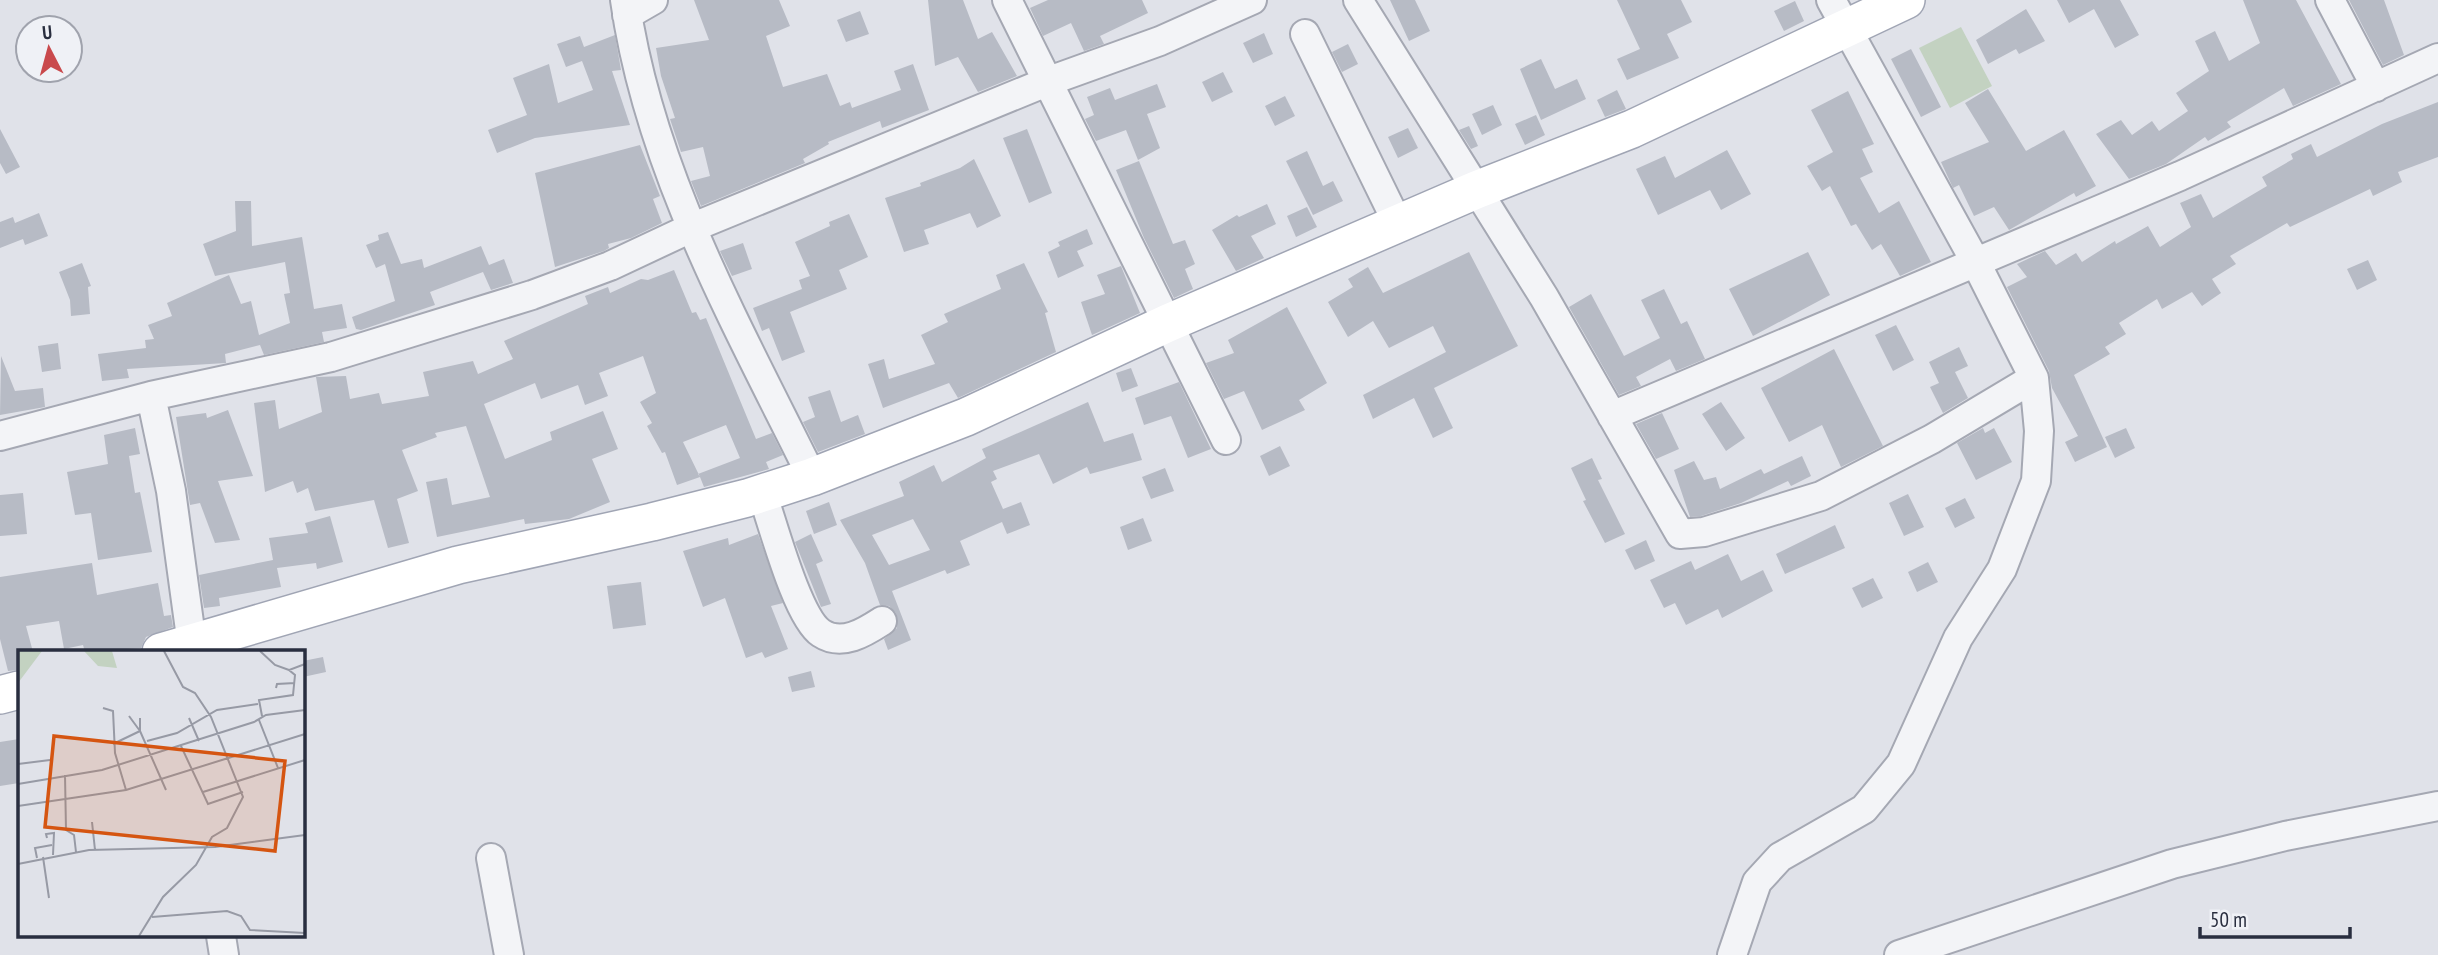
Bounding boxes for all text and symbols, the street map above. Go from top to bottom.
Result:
north arrow [14,14,84,84]
text: U [41,20,53,45]
inset map [18,650,304,937]
scale bar [2200,895,2350,939]
text: 50 m [2210,906,2247,933]

